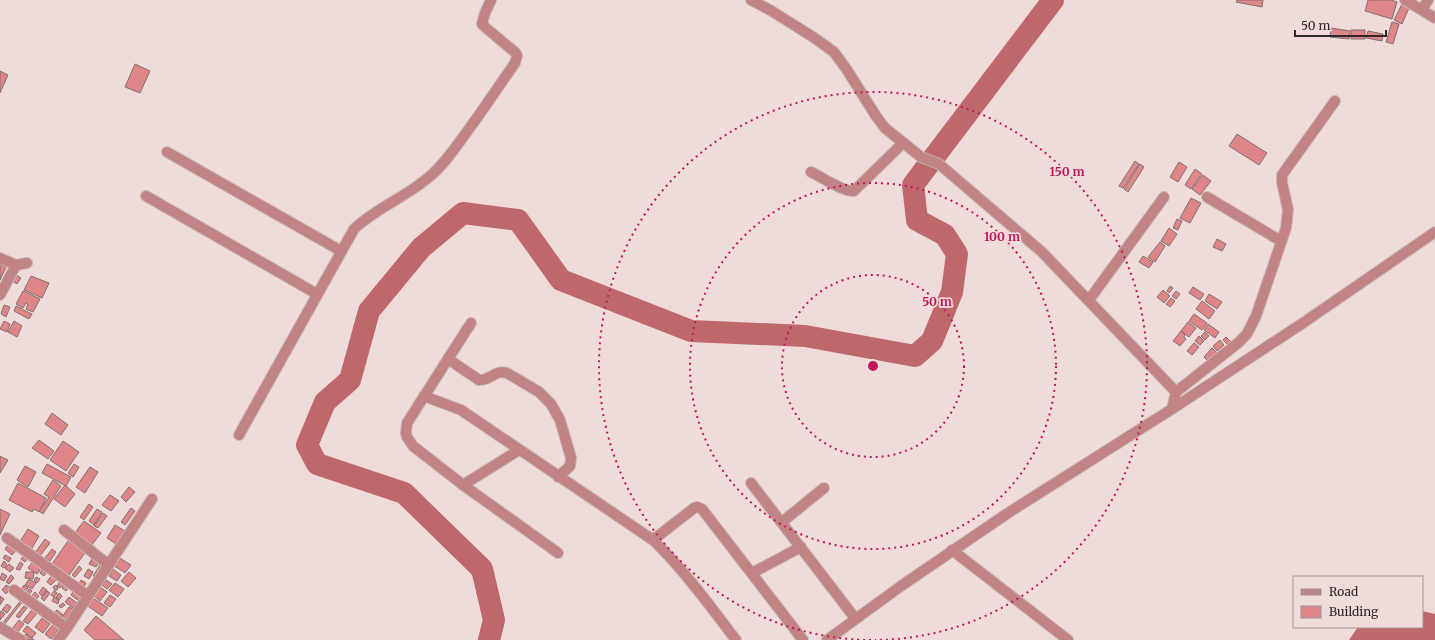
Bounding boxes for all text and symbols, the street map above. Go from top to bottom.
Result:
scale bar [1295,12,1386,38]
text: 50 m [1301,18,1330,33]
text: 150 m [1050,164,1085,179]
text: 100 m [984,229,1020,244]
text: 50 m [922,294,952,309]
centre of rings [866,359,880,373]
legend [1293,576,1423,628]
text: Road [1329,584,1358,599]
text: Building [1329,604,1379,619]

